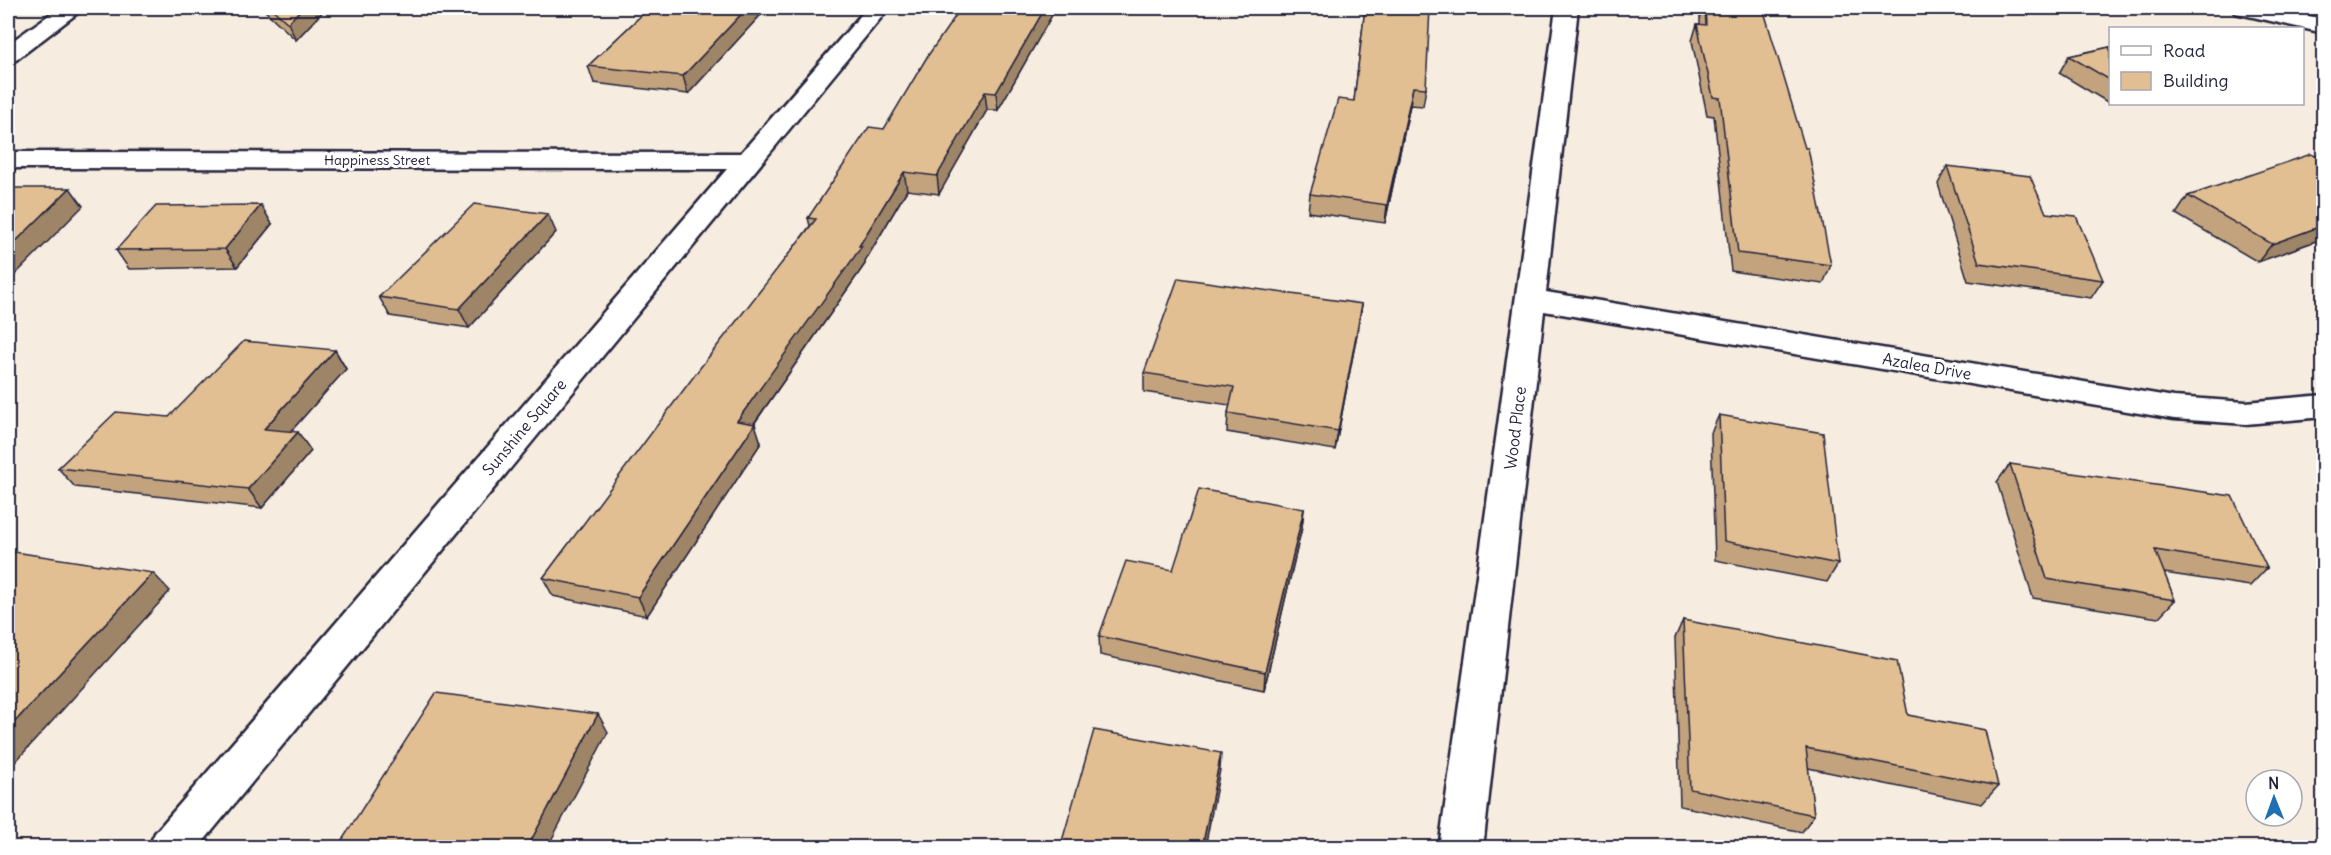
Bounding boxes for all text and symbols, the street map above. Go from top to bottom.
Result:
legend [2109,27,2304,105]
text: Road [2163,39,2206,62]
text: Building [2163,69,2228,92]
street label: Happiness Street [324,151,430,169]
street label: Azalea Drive [1881,348,1973,384]
street label: Sunshine Square [478,375,570,479]
street label: Wood Place [1500,385,1530,471]
north arrow [2244,768,2304,828]
text: N [2268,773,2279,793]

